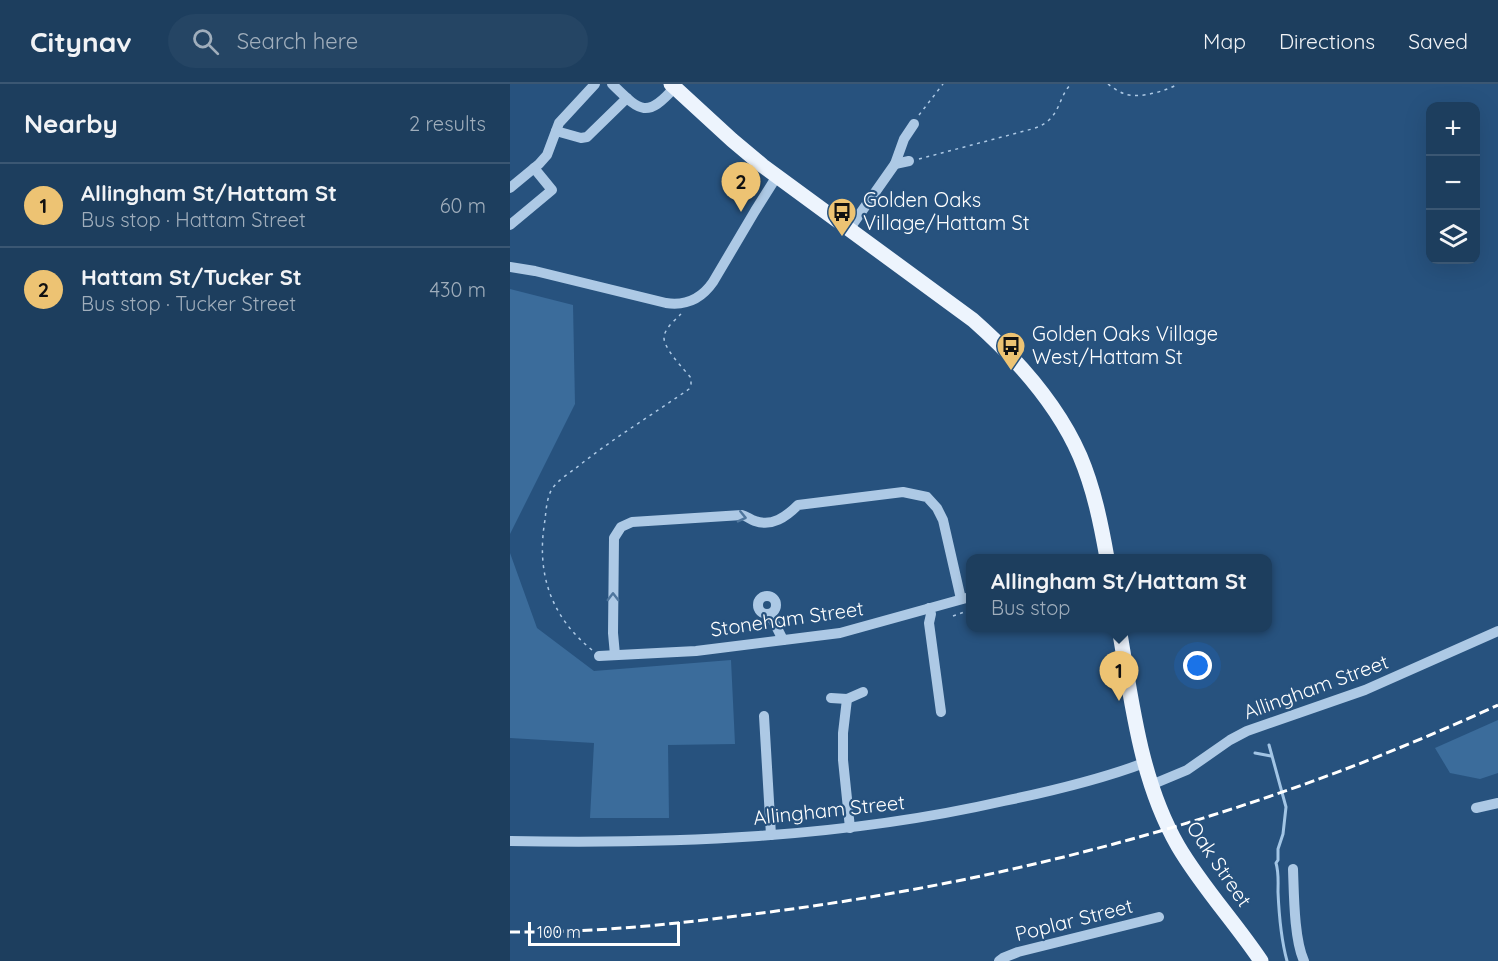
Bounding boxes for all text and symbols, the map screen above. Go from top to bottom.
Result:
search box [168,14,588,68]
text: Citynav [30,24,132,59]
icon: search [189,25,222,58]
text: Search here [237,27,358,55]
text: Map [1203,28,1246,54]
text: Directions [1279,28,1375,54]
text: Saved [1408,28,1468,54]
map controls [1426,102,1480,264]
button: + [1426,102,1480,156]
text: Nearby [24,107,118,140]
text: 2 results [409,111,486,136]
button: − [1426,156,1480,210]
pin: 2 [722,162,760,212]
text: Allingham St/Hattam St [81,179,337,207]
place label: Golden Oaks Village/Hattam St [863,187,1030,235]
text: 1 [40,193,47,218]
text: 60 m [440,193,486,218]
bus stop icon: Golden Oaks Village/Hattam St [826,196,858,238]
text: Bus stop · Hattam Street [81,207,306,232]
button: layers [1426,210,1480,264]
text: Hattam St/Tucker St [81,263,302,291]
text: 2 [38,277,49,302]
text: 430 m [429,277,486,302]
text: Bus stop · Tucker Street [81,291,296,316]
place label: Golden Oaks Village West/Hattam St [1032,321,1218,369]
bus stop icon: Golden Oaks Village West/Hattam St [995,330,1027,372]
one-way arrow [737,510,747,523]
popup [966,554,1272,632]
text: Allingham St/Hattam St [991,567,1247,595]
one-way arrow [607,592,619,601]
street label: Stoneham Street [709,595,865,642]
text: Bus stop [991,595,1070,620]
street label: Allingham Street [1240,649,1392,724]
your location [1183,651,1212,680]
pin: 1 [1100,652,1138,701]
street label: Allingham Street [752,789,906,830]
street label: Oak Street [1182,816,1257,912]
street label: Poplar Street [1012,893,1136,946]
scale bar [528,919,680,946]
text: 100 m [537,922,581,942]

